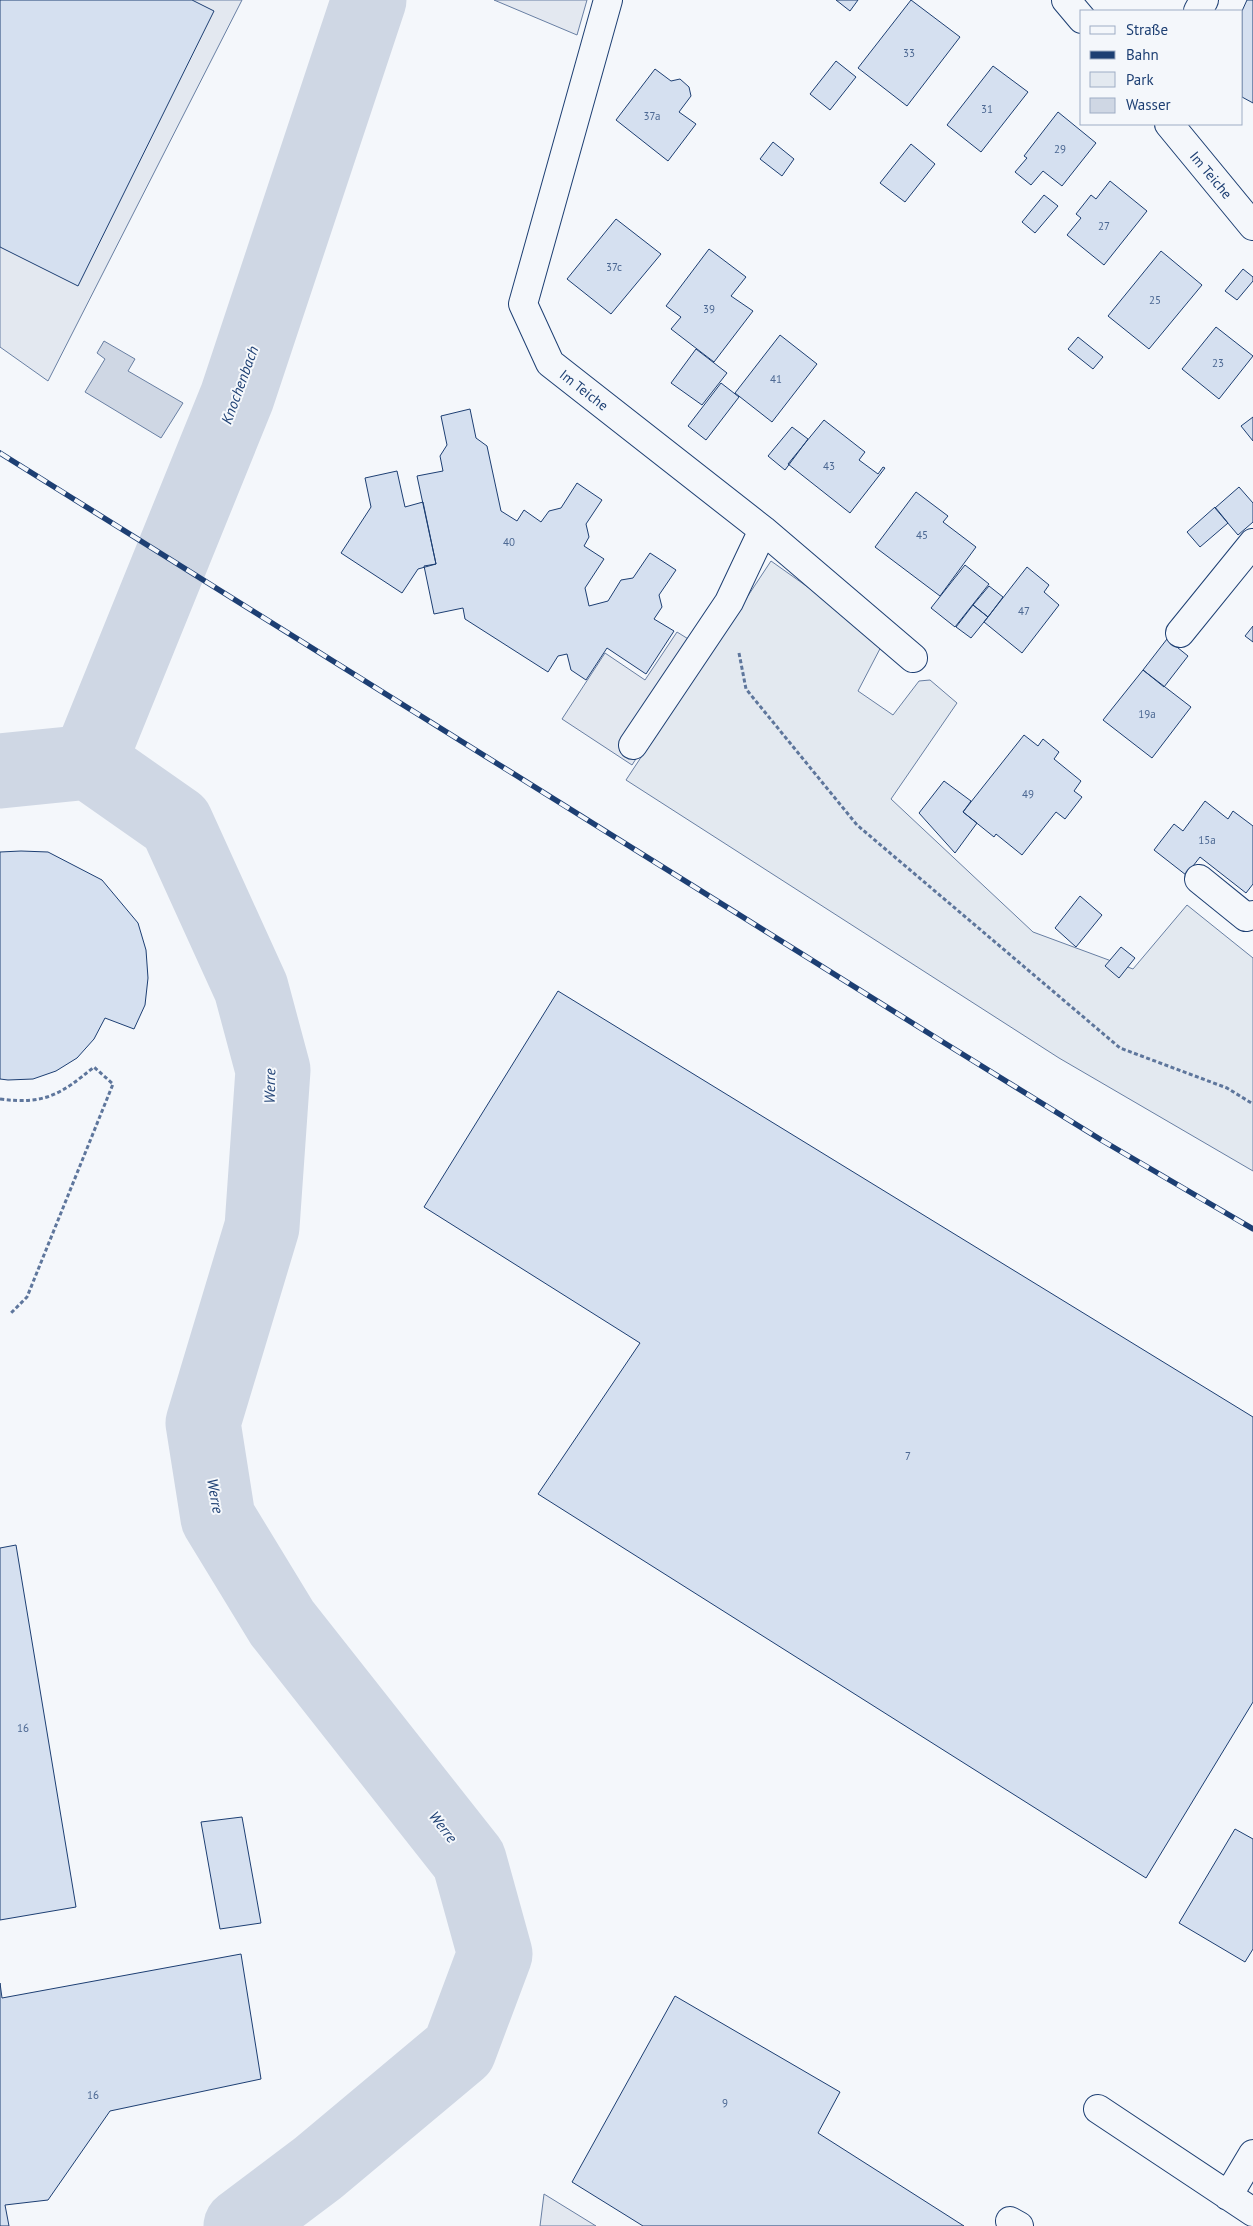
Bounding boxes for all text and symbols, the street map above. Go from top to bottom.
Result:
legend [1080,10,1243,125]
text: Straße [1126,20,1168,39]
text: Bahn [1126,45,1159,64]
house number: 33 [903,46,915,60]
text: Park [1126,70,1154,89]
text: Wasser [1126,95,1171,114]
house number: 31 [981,102,993,116]
house number: 37a [644,109,660,123]
house number: 29 [1054,142,1066,156]
street label: Im Teiche [1186,148,1236,202]
house number: 27 [1098,219,1110,233]
house number: 37c [606,260,622,274]
house number: 25 [1149,293,1161,307]
house number: 39 [703,302,715,316]
water label: Knochenbach [217,343,262,427]
house number: 23 [1212,356,1224,370]
street label: Im Teiche [556,365,612,415]
house number: 41 [770,372,782,386]
house number: 43 [823,459,835,473]
house number: 45 [916,528,928,542]
house number: 40 [503,535,515,549]
house number: 47 [1018,604,1030,618]
house number: 19a [1138,707,1156,721]
house number: 49 [1022,787,1034,801]
house number: 15a [1198,833,1216,847]
water label: Werre [260,1068,279,1104]
house number: 7 [905,1449,911,1463]
water label: Werre [203,1477,228,1515]
house number: 16 [17,1721,29,1735]
water label: Werre [425,1807,462,1846]
house number: 16 [87,2088,99,2102]
house number: 9 [722,2096,728,2110]

